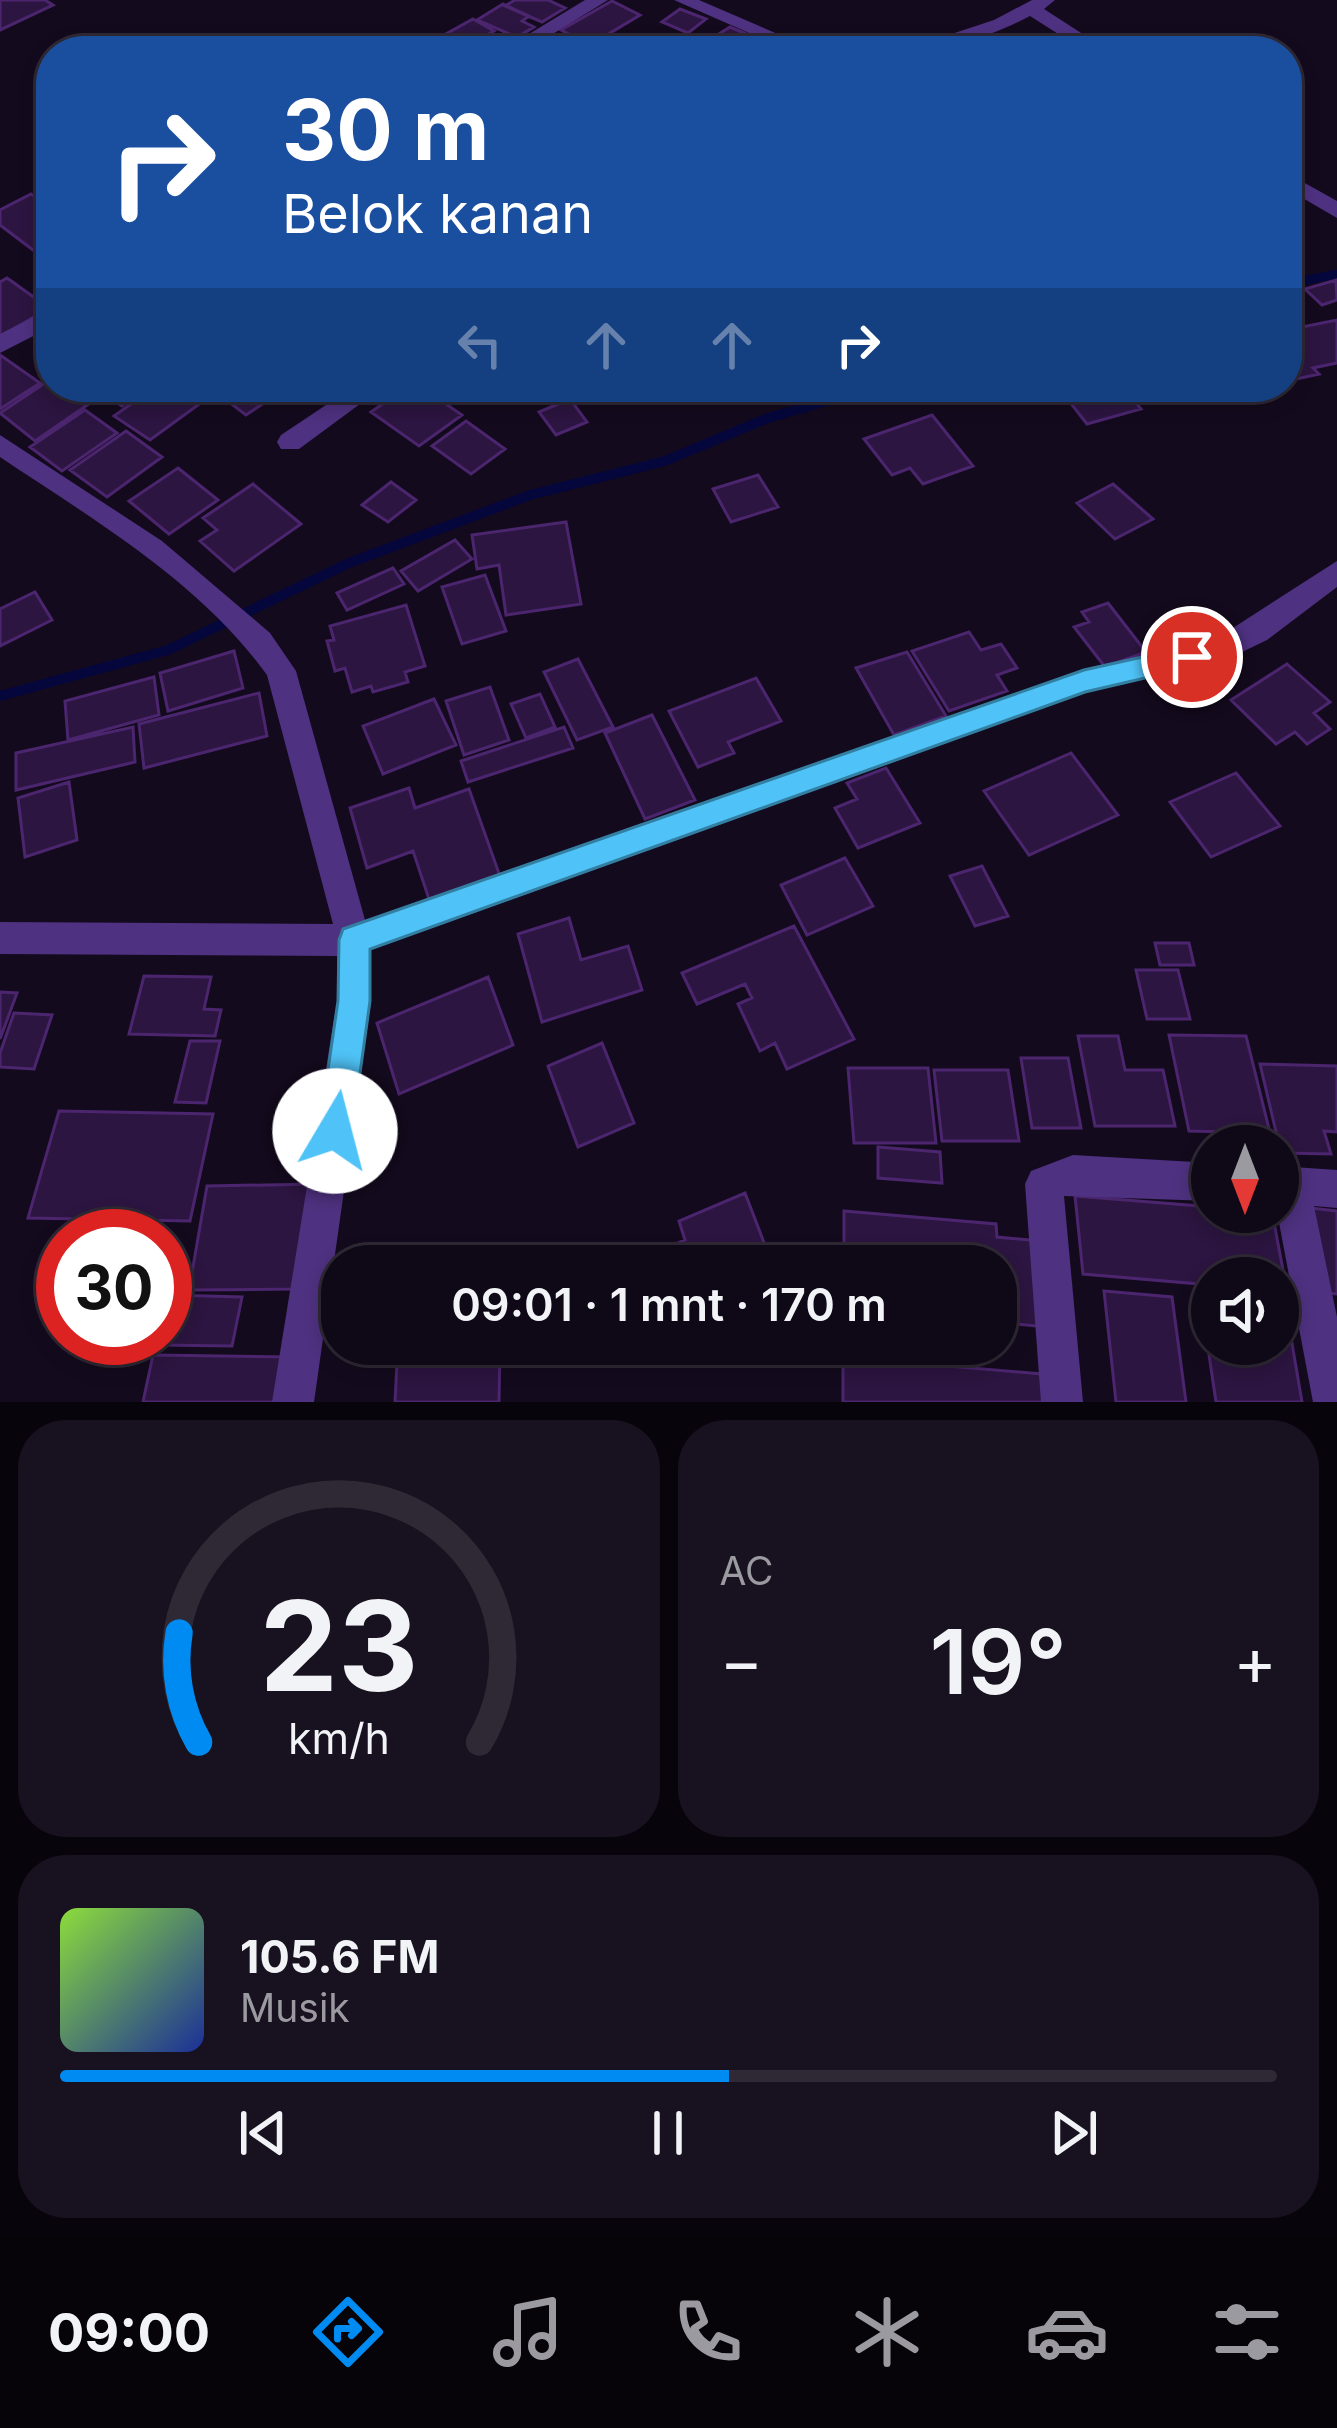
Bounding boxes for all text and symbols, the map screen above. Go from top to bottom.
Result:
text: 30 m [282,79,489,180]
icon: right [84,84,240,240]
text: Belok kanan [282,181,593,246]
icon: left [447,312,513,378]
icon: ahead [573,312,639,378]
icon: ahead [699,312,765,378]
icon: right [825,312,891,378]
pin [1141,606,1243,708]
icon: arrive [1159,624,1225,690]
position arrow [272,1068,398,1194]
north arrow [1191,1125,1299,1233]
map controls [1191,1125,1299,1365]
speed limit sign: 30 [36,1209,192,1365]
button: sound [1191,1257,1299,1365]
text: 09:01 · 1 mnt · 170 m [451,1277,887,1332]
text: AC [720,1547,774,1594]
text: 23 [259,1570,418,1721]
text: 19° [930,1607,1067,1716]
text: − [720,1621,763,1701]
text: + [1233,1621,1277,1701]
text: km/h [288,1711,390,1763]
text: 105.6 FM [240,1929,439,1984]
text: Musik [240,1984,350,2031]
icon: previous [230,2100,296,2166]
icon: pause [635,2100,701,2166]
icon: next [1041,2100,1107,2166]
icon: directions [306,2290,390,2374]
icon: music [486,2290,570,2374]
icon: phone [666,2290,750,2374]
icon: climate [845,2290,929,2374]
icon: car [1025,2290,1109,2374]
icon: filters [1205,2290,1289,2374]
text: 09:00 [48,2300,210,2365]

